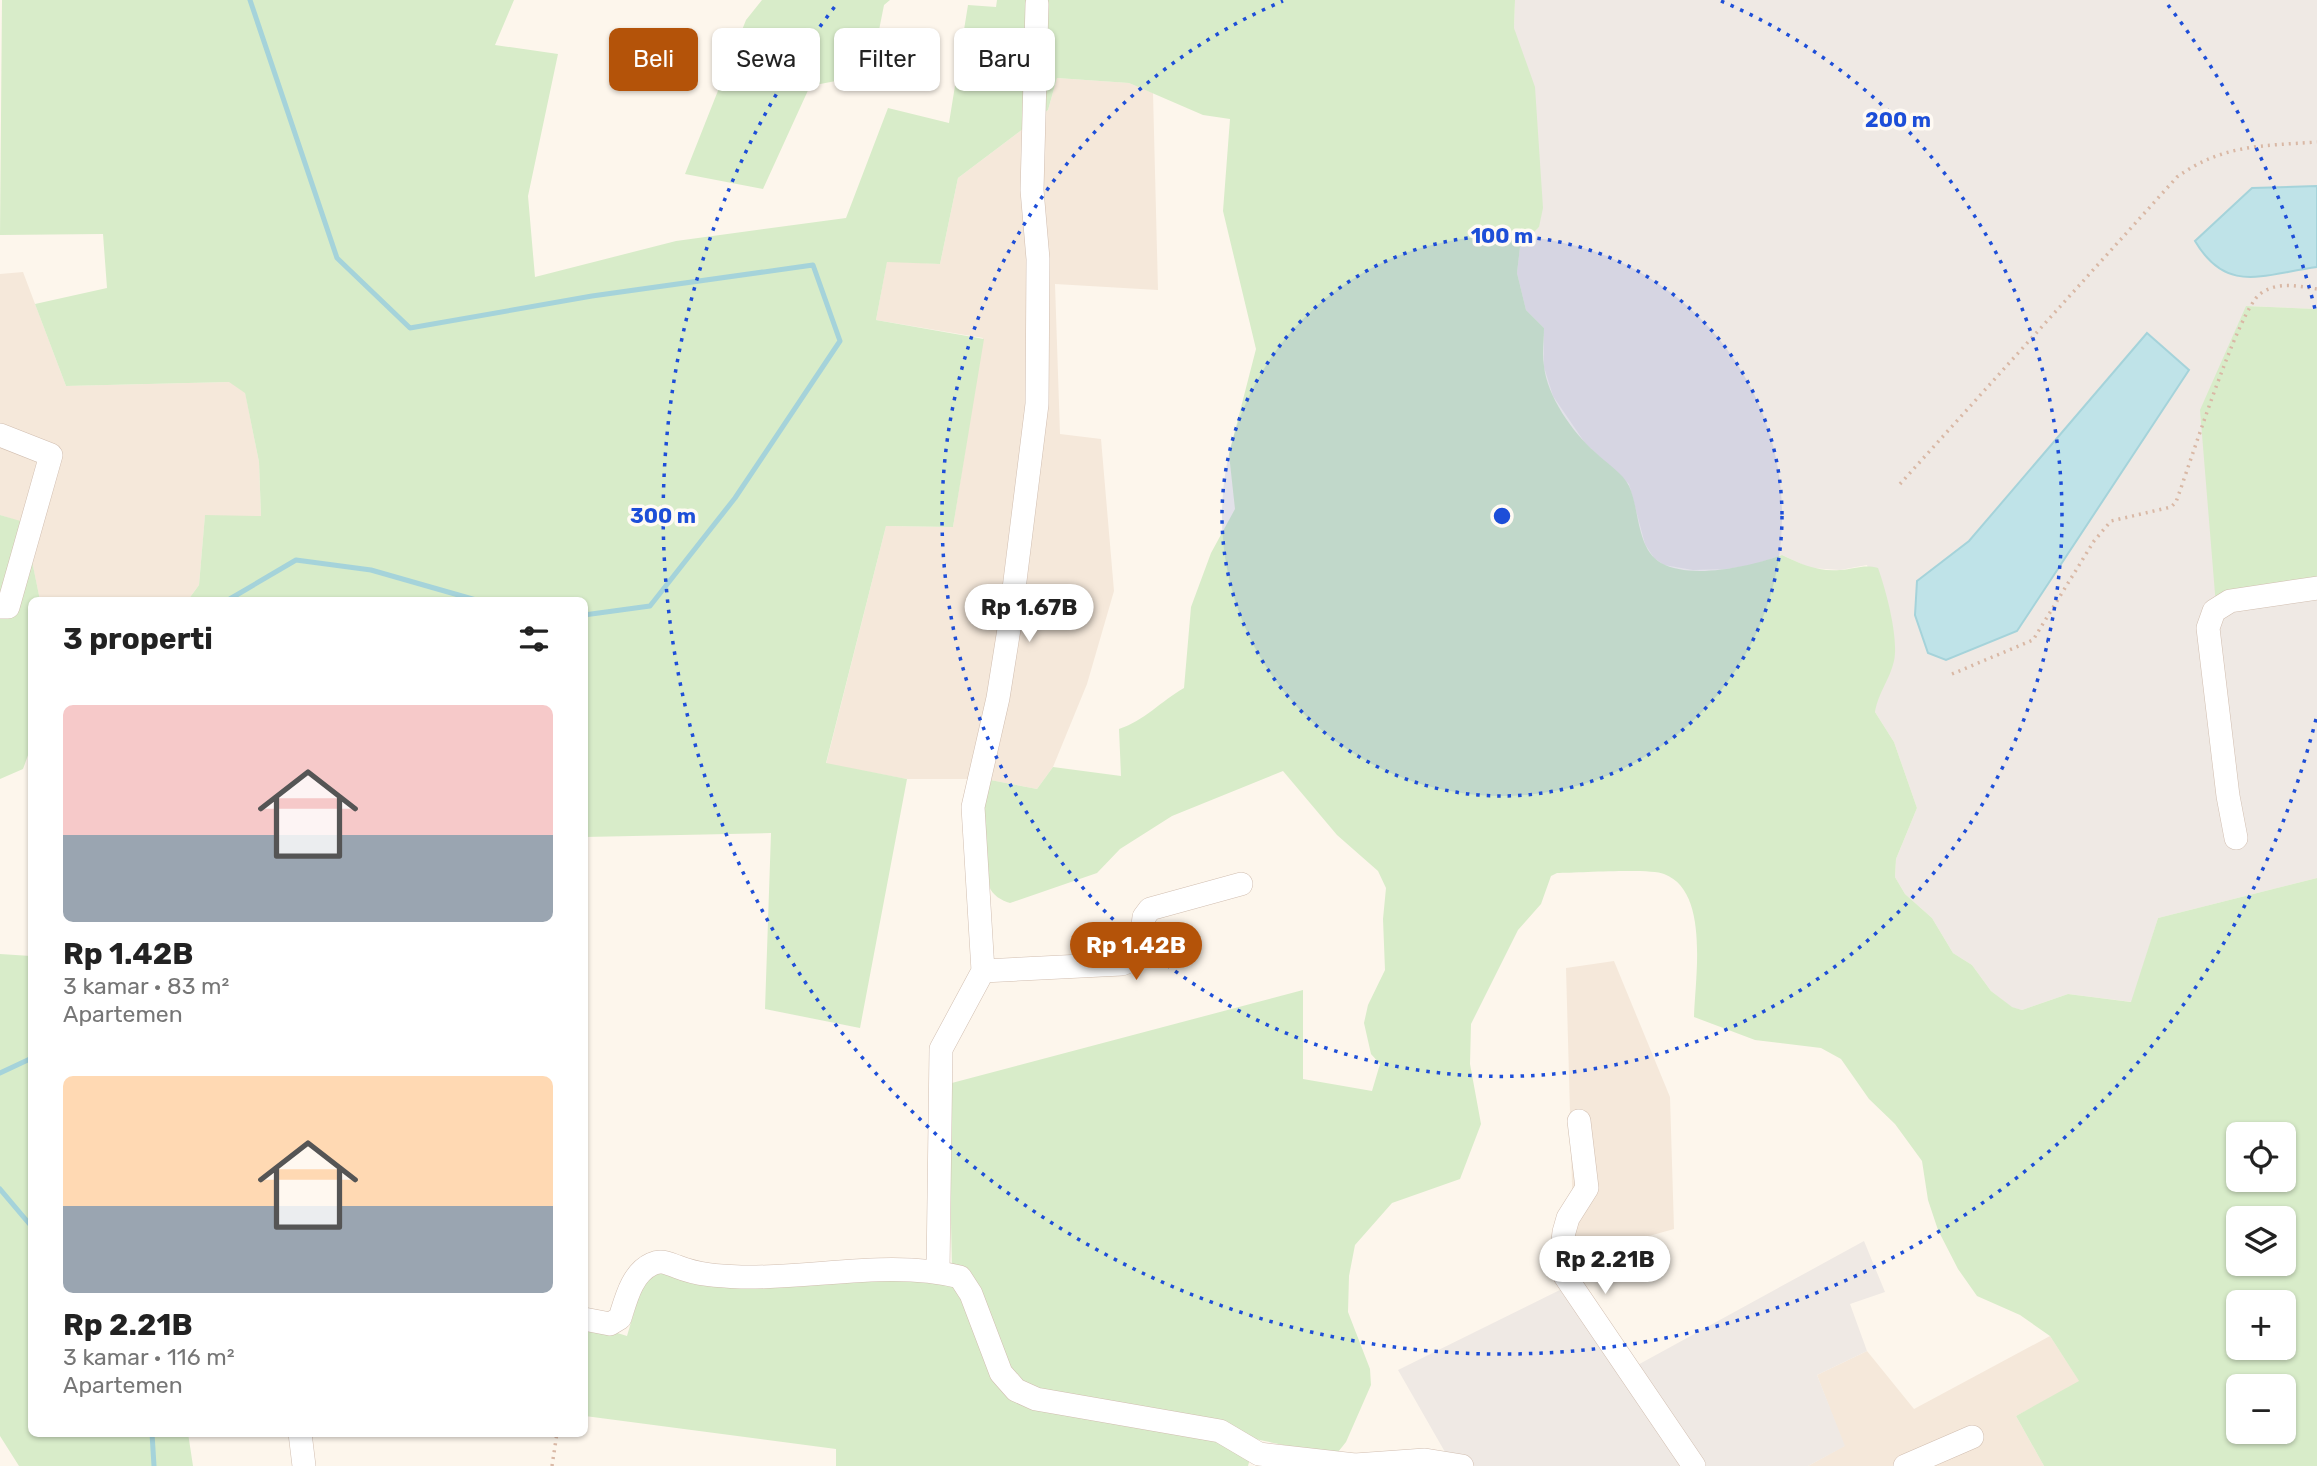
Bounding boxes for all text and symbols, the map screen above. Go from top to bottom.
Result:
chip: Beli [609,28,698,91]
chip: Sewa [712,28,820,91]
chip: Filter [834,28,940,91]
chip: Baru [954,28,1055,91]
text: 200 m [1865,107,1931,132]
text: 100 m [1471,223,1533,248]
text: 300 m [630,503,696,528]
centre of rings [1490,504,1514,528]
pin: Rp 1.67B [957,584,1101,644]
text: Rp 1.67B [981,593,1077,621]
icon: filters [515,620,553,658]
text: 3 properti [63,621,213,657]
icon: home [245,751,371,877]
pin: Rp 1.42B [1064,922,1208,982]
text: Rp 1.42B [1086,931,1186,959]
text: Rp 1.42B [63,936,193,972]
text: 3 kamar · 83 m² [63,972,229,1000]
text: Apartemen [63,1000,183,1028]
icon: home [245,1122,371,1248]
map controls [2226,1122,2296,1444]
button: locate [2226,1122,2296,1192]
button: layers [2226,1206,2296,1276]
pin: Rp 2.21B [1533,1236,1677,1296]
text: Rp 2.21B [1555,1245,1655,1273]
button: + [2226,1290,2296,1360]
text: Rp 2.21B [63,1307,193,1343]
text: 3 kamar · 116 m² [63,1343,235,1371]
text: Apartemen [63,1371,183,1399]
button: − [2226,1374,2296,1444]

